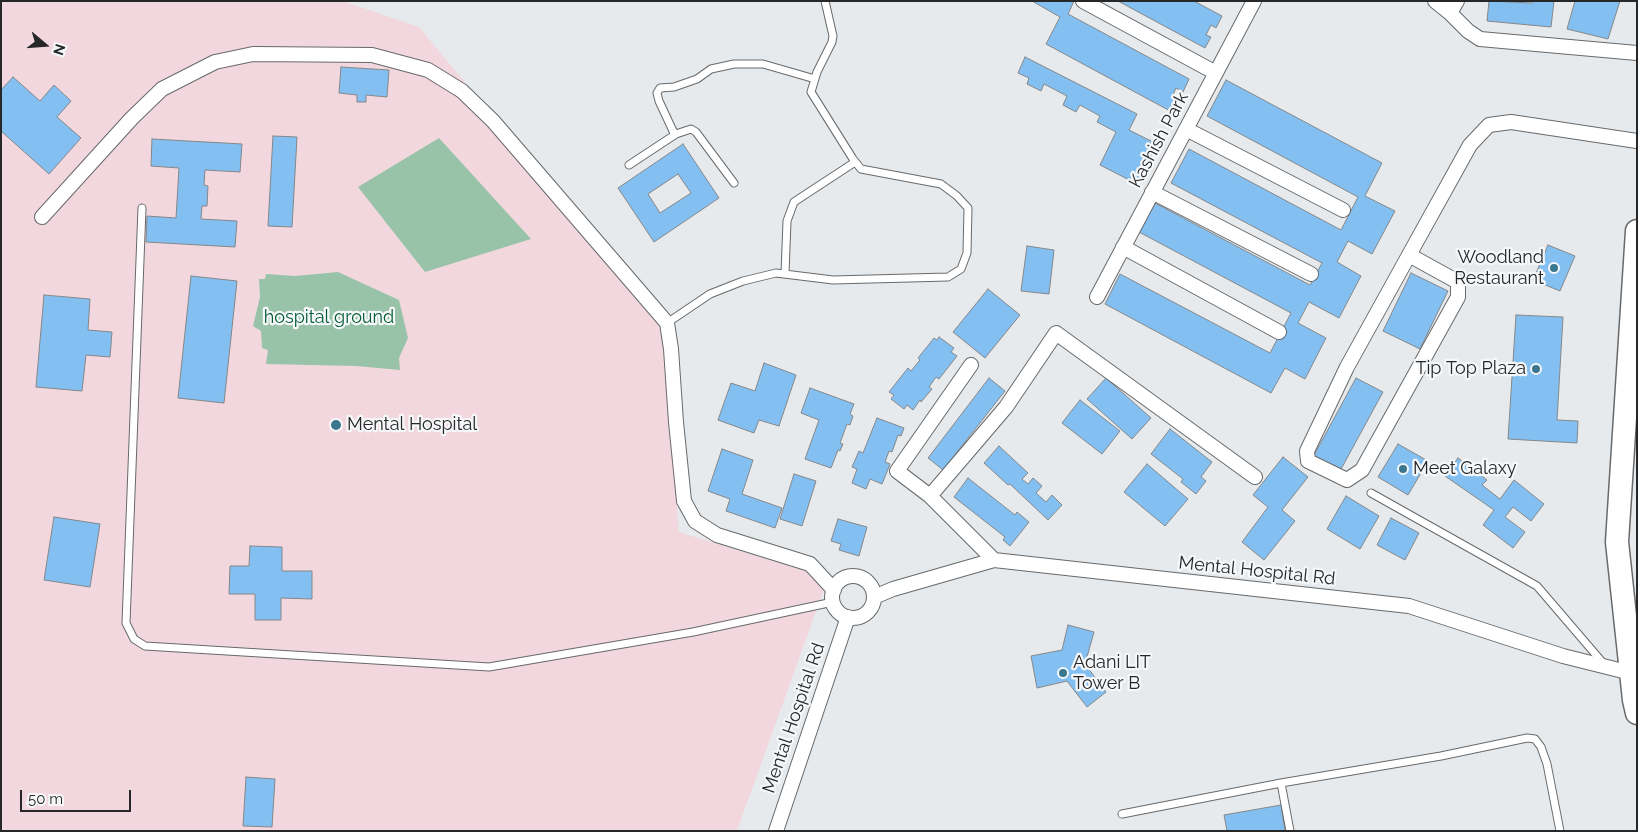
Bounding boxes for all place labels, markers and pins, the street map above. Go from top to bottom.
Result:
place label: Woodland Restaurant [1454,247,1544,290]
marker: Woodland Restaurant [1548,262,1560,274]
place label: Tip Top Plaza [1415,358,1526,380]
marker: Tip Top Plaza [1530,363,1542,375]
place label: Mental Hospital [347,414,477,436]
marker: Mental Hospital [329,418,343,432]
place label: Meet Galaxy [1413,458,1517,480]
marker: Meet Galaxy [1397,463,1409,475]
place label: Adani LIT Tower B [1073,652,1151,694]
marker: Adani LIT Tower B [1057,667,1069,679]

